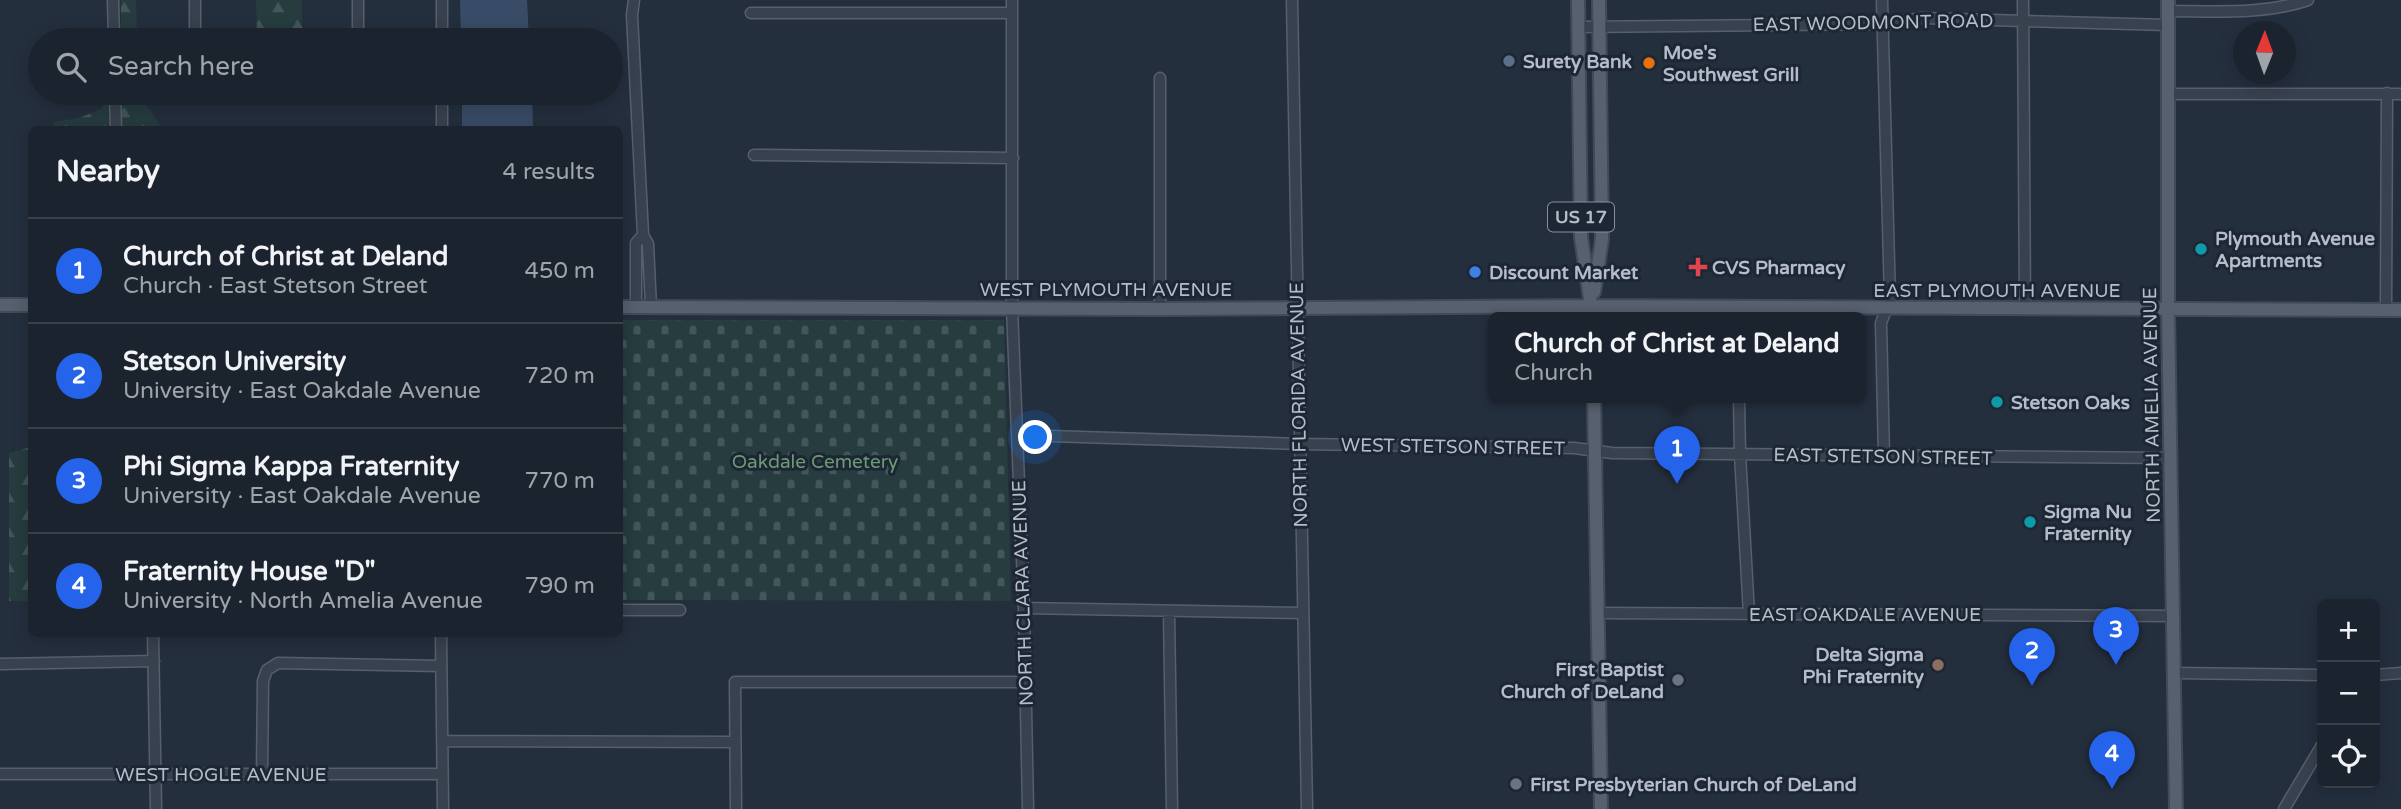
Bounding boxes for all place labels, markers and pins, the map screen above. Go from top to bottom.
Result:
place label: Moe's Southwest Grill [1663,42,1799,86]
place label: Surety Bank [1523,51,1633,74]
marker: Surety Bank [1501,53,1517,69]
marker: Moe's Southwest Grill [1641,55,1657,71]
place label: Plymouth Avenue Apartments [2215,228,2375,273]
marker: Plymouth Avenue Apartments [2193,241,2209,257]
place label: CVS Pharmacy [1712,257,1846,280]
marker: CVS Pharmacy [1690,259,1706,275]
place label: Discount Market [1489,262,1639,284]
marker: Discount Market [1467,264,1483,280]
place label: Stetson Oaks [2011,392,2130,414]
marker: Stetson Oaks [1989,394,2005,410]
pin: 1 [1654,426,1700,484]
place label: Sigma Nu Fraternity [2044,501,2132,546]
marker: Sigma Nu Fraternity [2022,514,2038,530]
pin: 3 [2093,607,2139,665]
pin: 2 [2009,628,2055,686]
place label: Delta Sigma Phi Fraternity [1803,644,1925,689]
marker: Delta Sigma Phi Fraternity [1930,657,1946,673]
place label: First Baptist Church of DeLand [1501,659,1665,703]
marker: First Baptist Church of DeLand [1670,672,1686,688]
pin: 4 [2089,731,2135,789]
place label: First Presbyterian Church of DeLand [1530,774,1857,797]
marker: First Presbyterian Church of DeLand [1508,776,1524,792]

